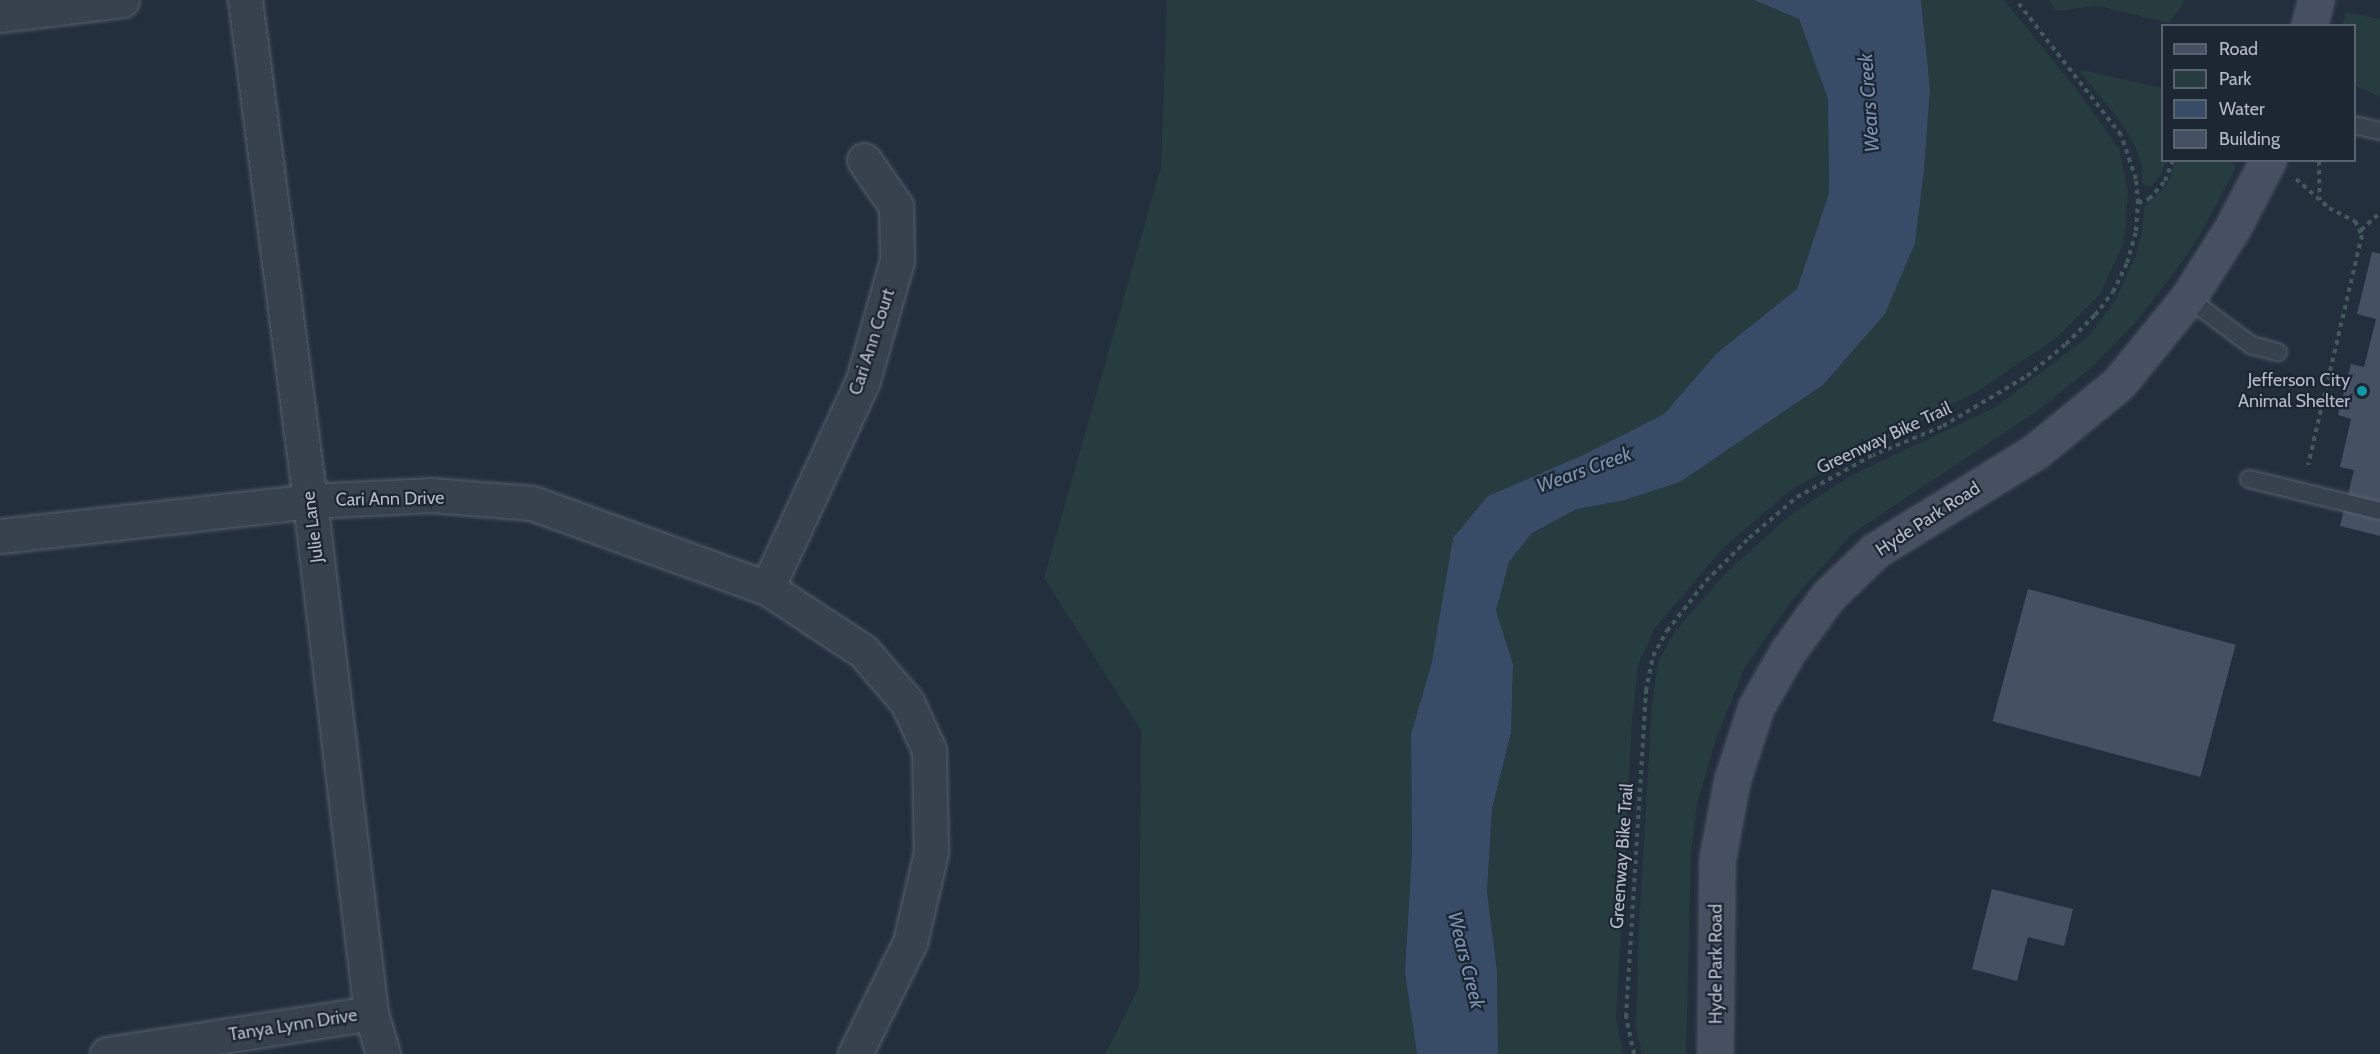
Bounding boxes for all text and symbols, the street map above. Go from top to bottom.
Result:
legend [2161,24,2356,162]
text: Road [2219,38,2258,60]
water label: Wears Creek [1854,53,1884,153]
text: Park [2219,68,2251,90]
text: Water [2219,98,2265,120]
text: Building [2219,128,2280,150]
street label: Cari Ann Court [845,286,899,398]
place label: Jefferson City Animal Shelter [2238,370,2350,412]
marker: Jefferson City Animal Shelter [2355,384,2369,398]
street label: Greenway Bike Trail [1813,397,1955,479]
water label: Wears Creek [1533,442,1635,498]
street label: Hyde Park Road [1872,477,1984,561]
street label: Cari Ann Drive [335,487,445,511]
street label: Julie Lane [298,490,328,564]
street label: Greenway Bike Trail [1606,782,1638,930]
street label: Hyde Park Road [1705,904,1727,1024]
water label: Wears Creek [1442,909,1490,1011]
street label: Tanya Lynn Drive [227,1004,359,1046]

